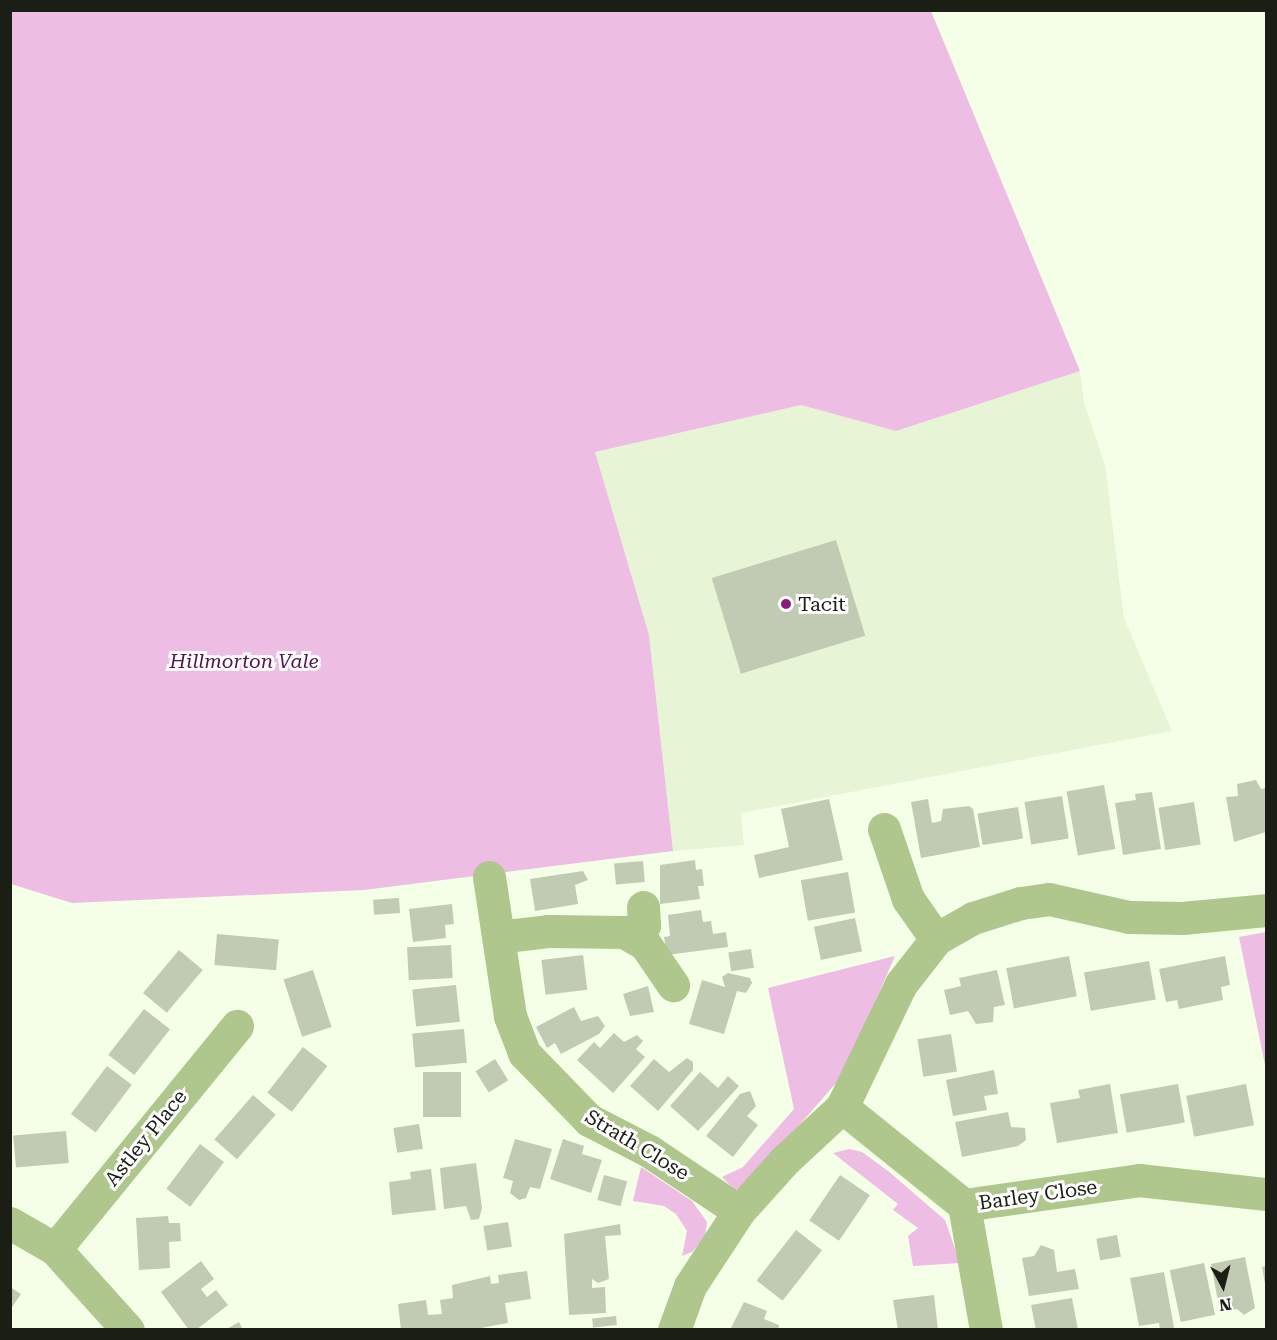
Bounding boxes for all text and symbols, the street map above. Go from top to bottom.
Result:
place label: Tacit [798,592,846,616]
marker: Tacit [779,597,793,611]
park label: Hillmorton Vale [169,649,319,673]
street label: Astley Place [100,1085,192,1191]
street label: Strath Close [581,1105,693,1185]
street label: Barley Close [977,1175,1099,1215]
north arrow [1193,1256,1253,1316]
text: N [1218,1294,1233,1315]

